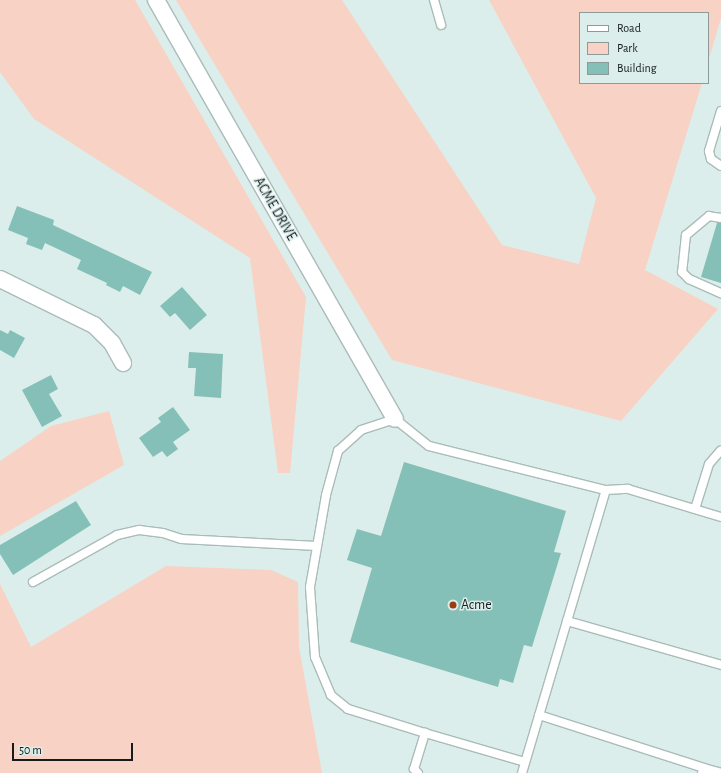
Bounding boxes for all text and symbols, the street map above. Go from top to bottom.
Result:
legend [579,12,709,84]
text: Road [617,22,641,34]
text: Park [617,42,638,54]
text: Building [617,62,657,74]
street label: ACME DRIVE [250,174,300,244]
place label: Acme [461,597,492,613]
marker: Acme [448,600,458,610]
scale bar [14,735,135,761]
text: 50 m [19,744,42,756]

